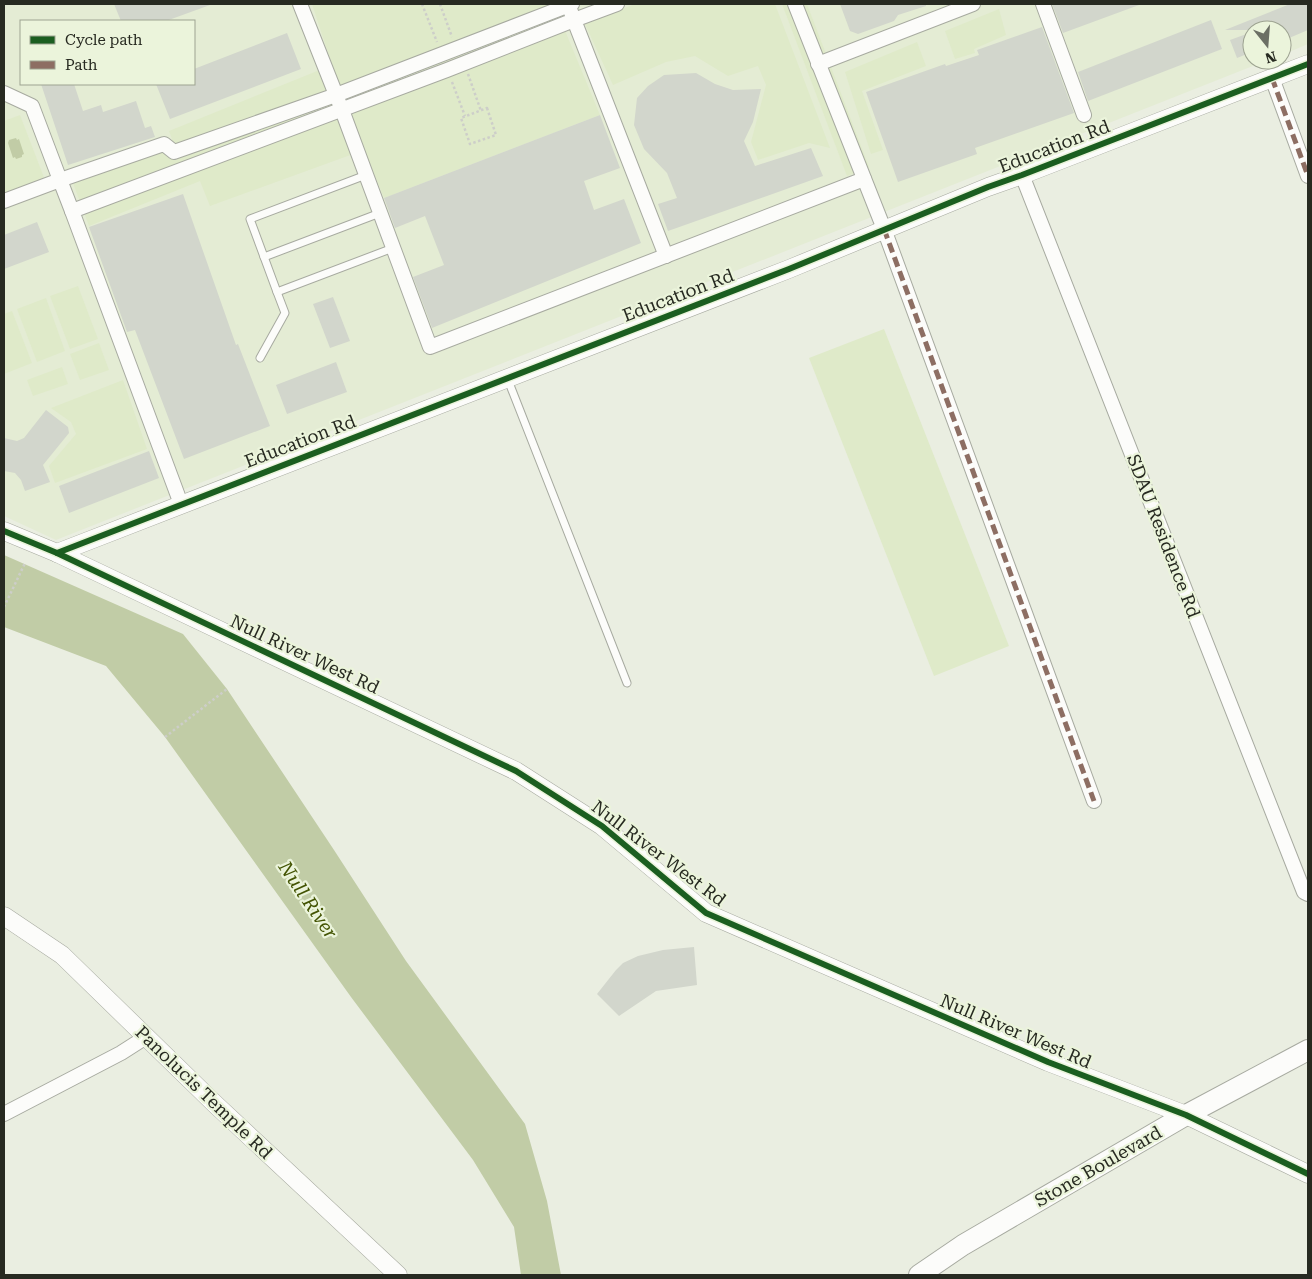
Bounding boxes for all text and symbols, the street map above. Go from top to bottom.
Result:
legend [20,20,195,85]
north arrow [1242,20,1292,70]
text: Cycle path [65,31,143,49]
text: N [1263,48,1278,67]
text: Path [65,56,98,74]
street label: Education Rd [995,115,1113,177]
street label: Education Rd [619,264,737,326]
street label: Education Rd [241,410,359,472]
street label: SDAU Residence Rd [1123,451,1205,621]
street label: Null River West Rd [227,610,383,698]
street label: Null River West Rd [588,796,730,910]
water label: Null River [273,856,342,943]
street label: Null River West Rd [937,990,1095,1073]
street label: Panolucis Temple Rd [131,1021,277,1163]
street label: Stone Boulevard [1031,1121,1166,1211]

